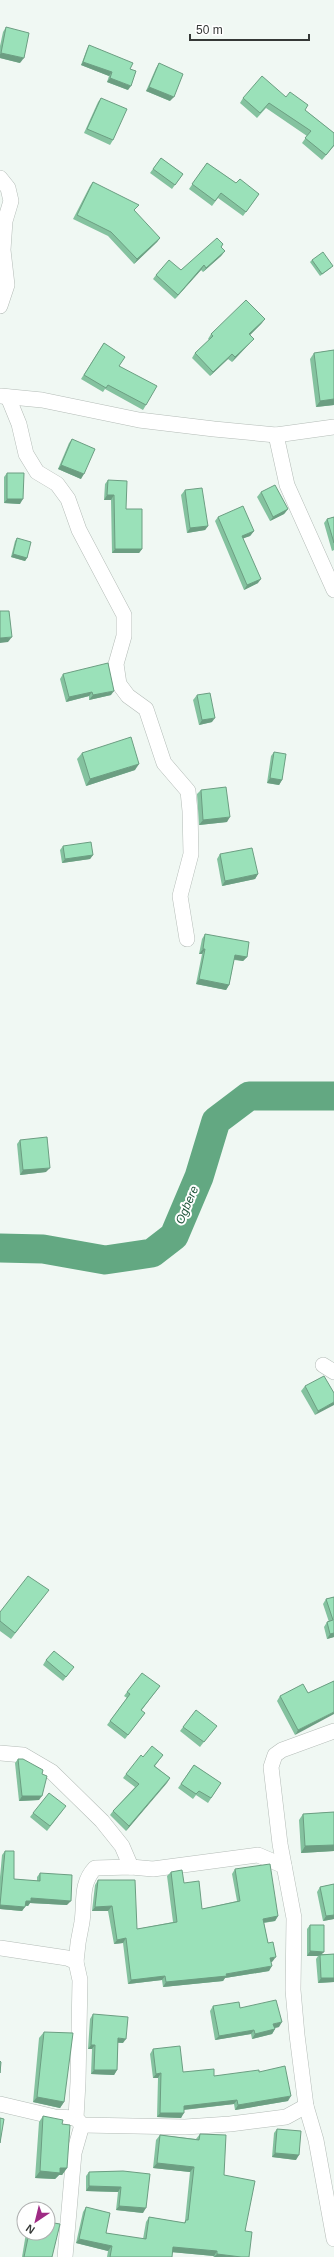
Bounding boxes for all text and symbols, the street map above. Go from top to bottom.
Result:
scale bar [190,16,309,42]
text: 50 m [196,23,223,37]
water label: Ogbere [173,1184,201,1226]
north arrow [16,2201,56,2241]
text: N [24,2222,37,2236]

